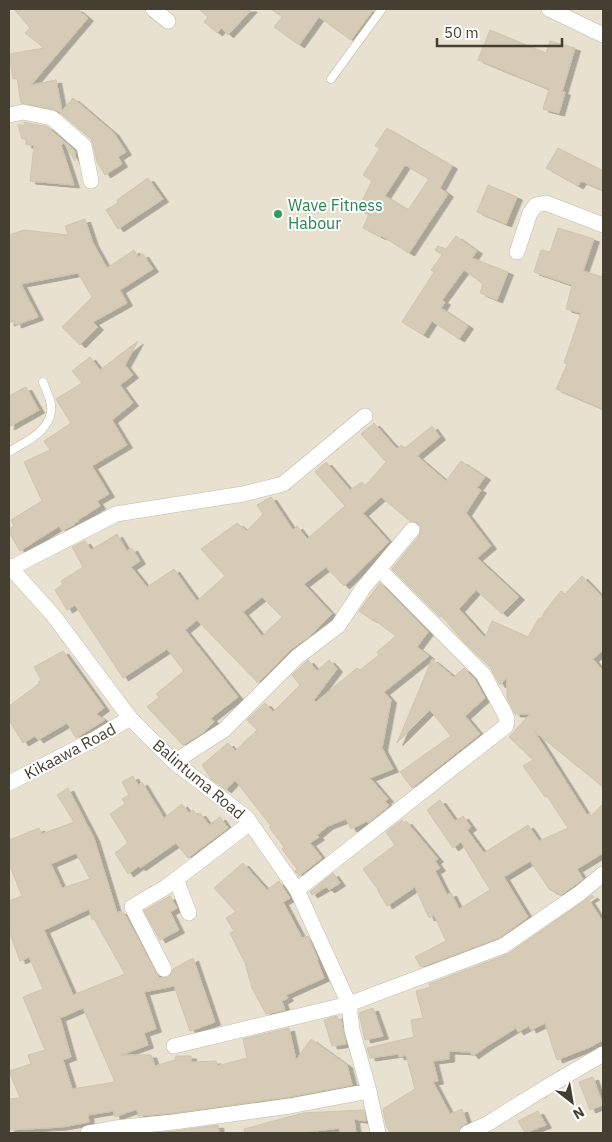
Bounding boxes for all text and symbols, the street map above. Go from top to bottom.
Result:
scale bar [437,15,562,47]
text: 50 m [444,23,479,42]
place label: Wave Fitness Habour [288,195,383,233]
marker: Wave Fitness Habour [272,208,284,220]
street label: Kikaawa Road [21,719,119,783]
street label: Balintuma Road [149,735,249,823]
north arrow [547,1077,597,1127]
text: N [570,1103,588,1123]

